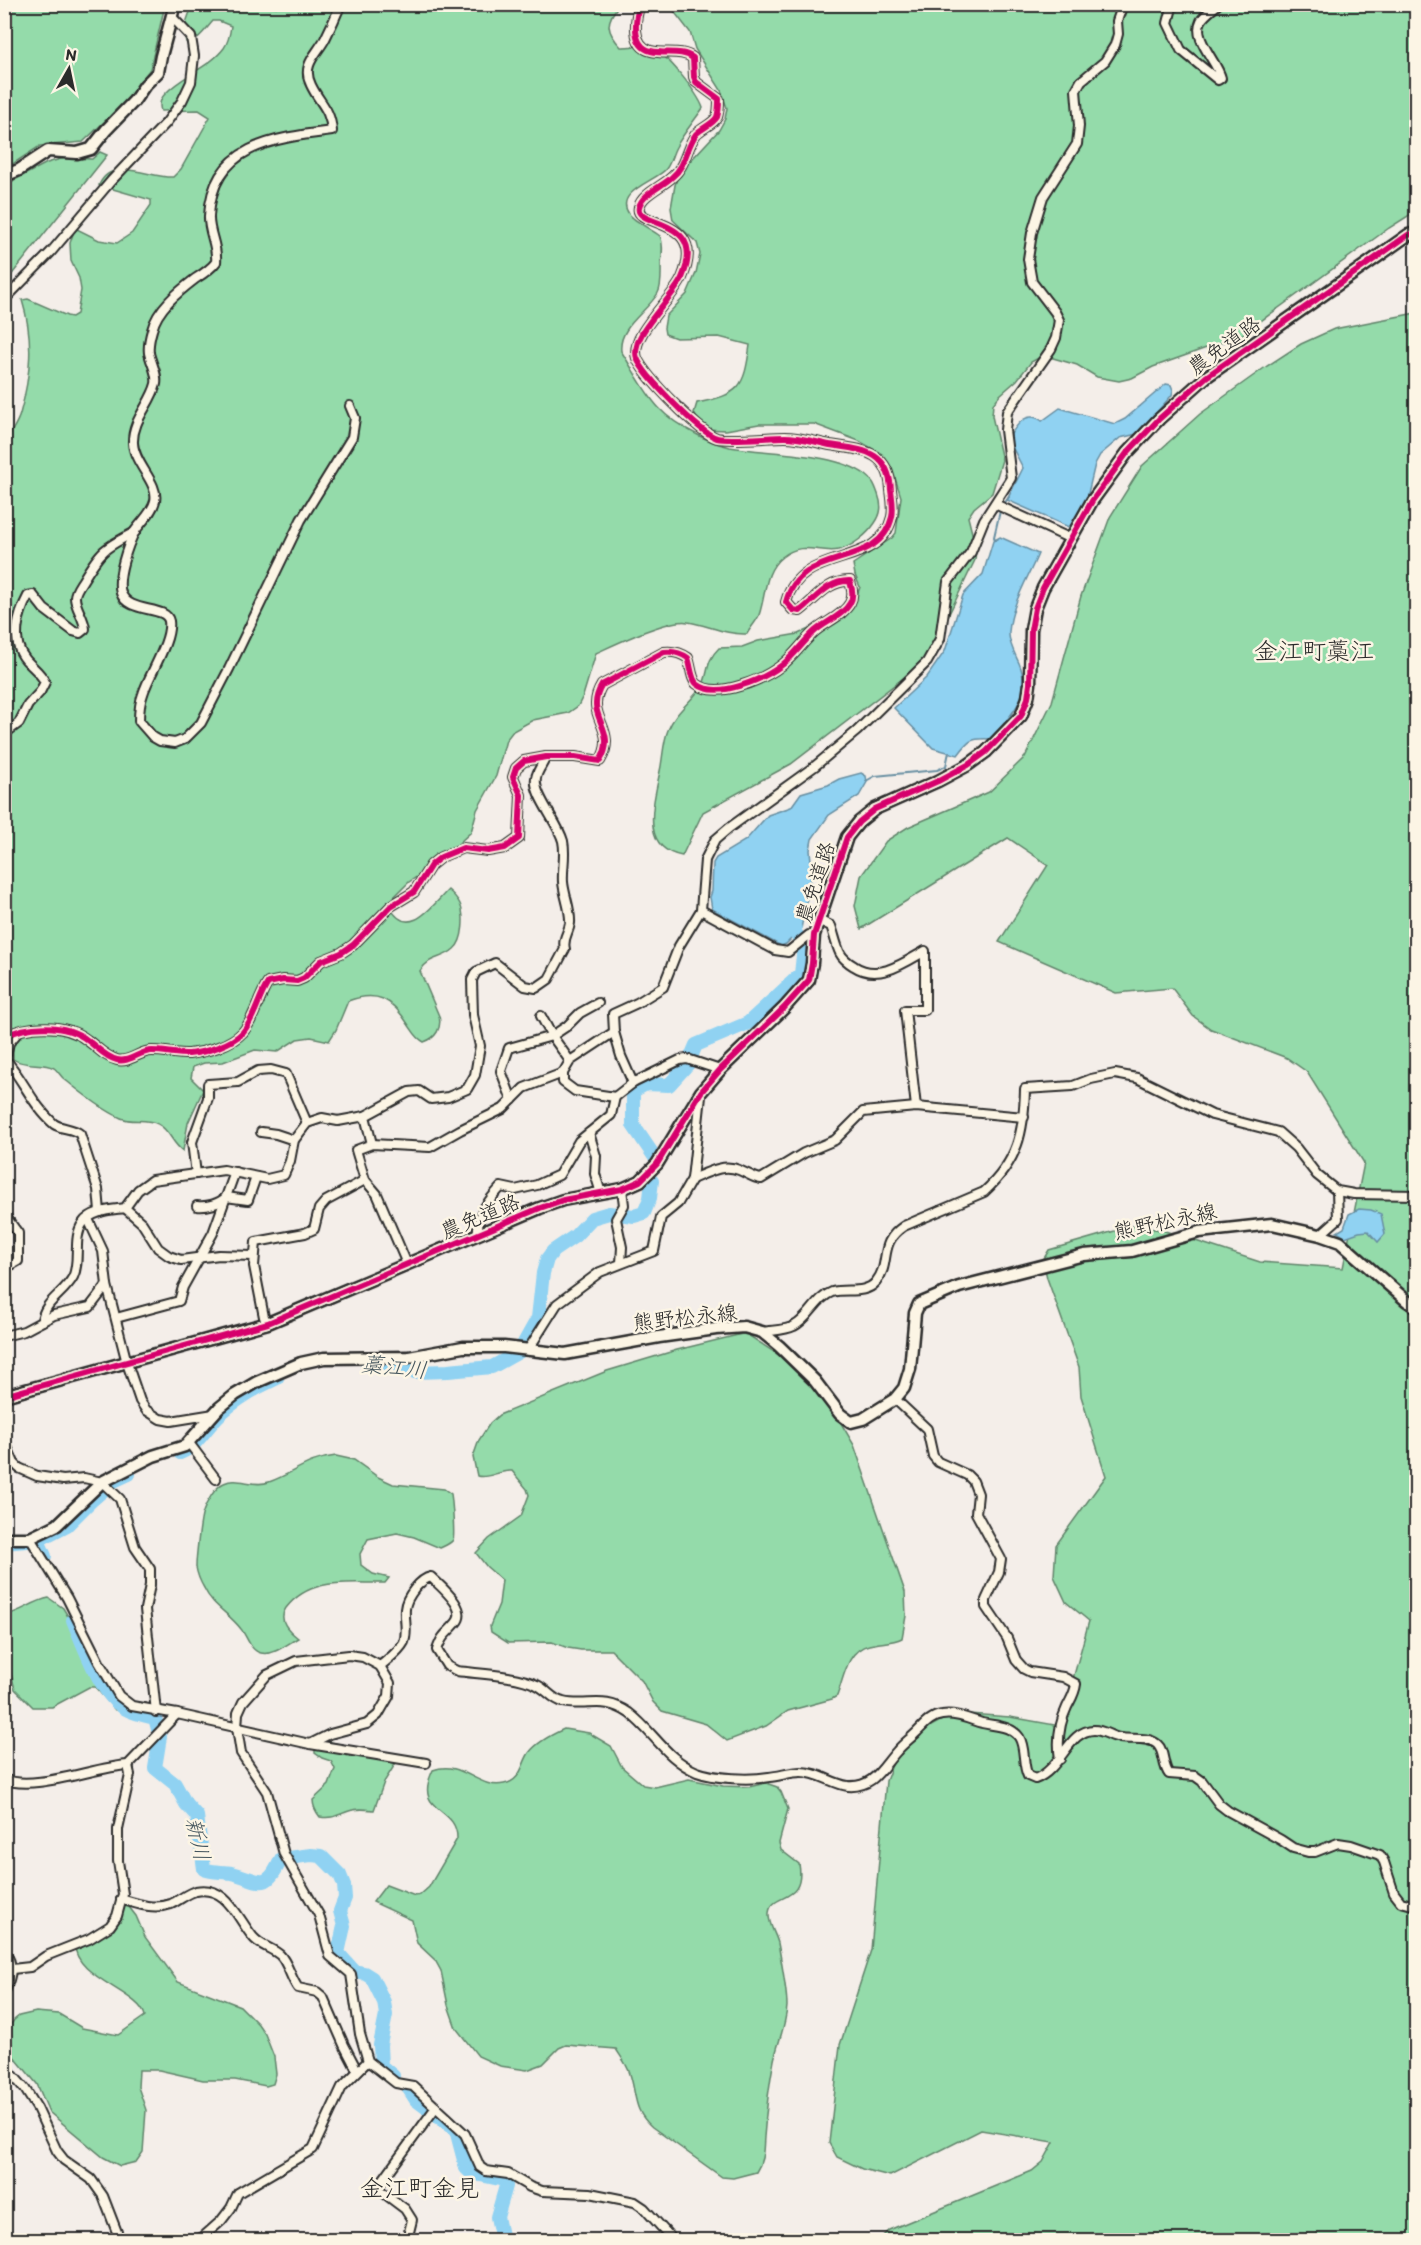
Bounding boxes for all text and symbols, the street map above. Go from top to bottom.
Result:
north arrow [39,39,99,99]
text: N [64,44,78,65]
street label: 農免道路 [1183,310,1265,380]
district label: 金江町藁江 [1254,636,1374,665]
street label: 農免道路 [790,838,840,926]
street label: 農免道路 [436,1188,524,1244]
street label: 熊野松永線 [1111,1198,1219,1244]
street label: 熊野松永線 [631,1299,739,1335]
water label: 藁江川 [360,1350,428,1384]
water label: 新川 [180,1815,216,1863]
district label: 金江町金見 [360,2173,480,2202]

